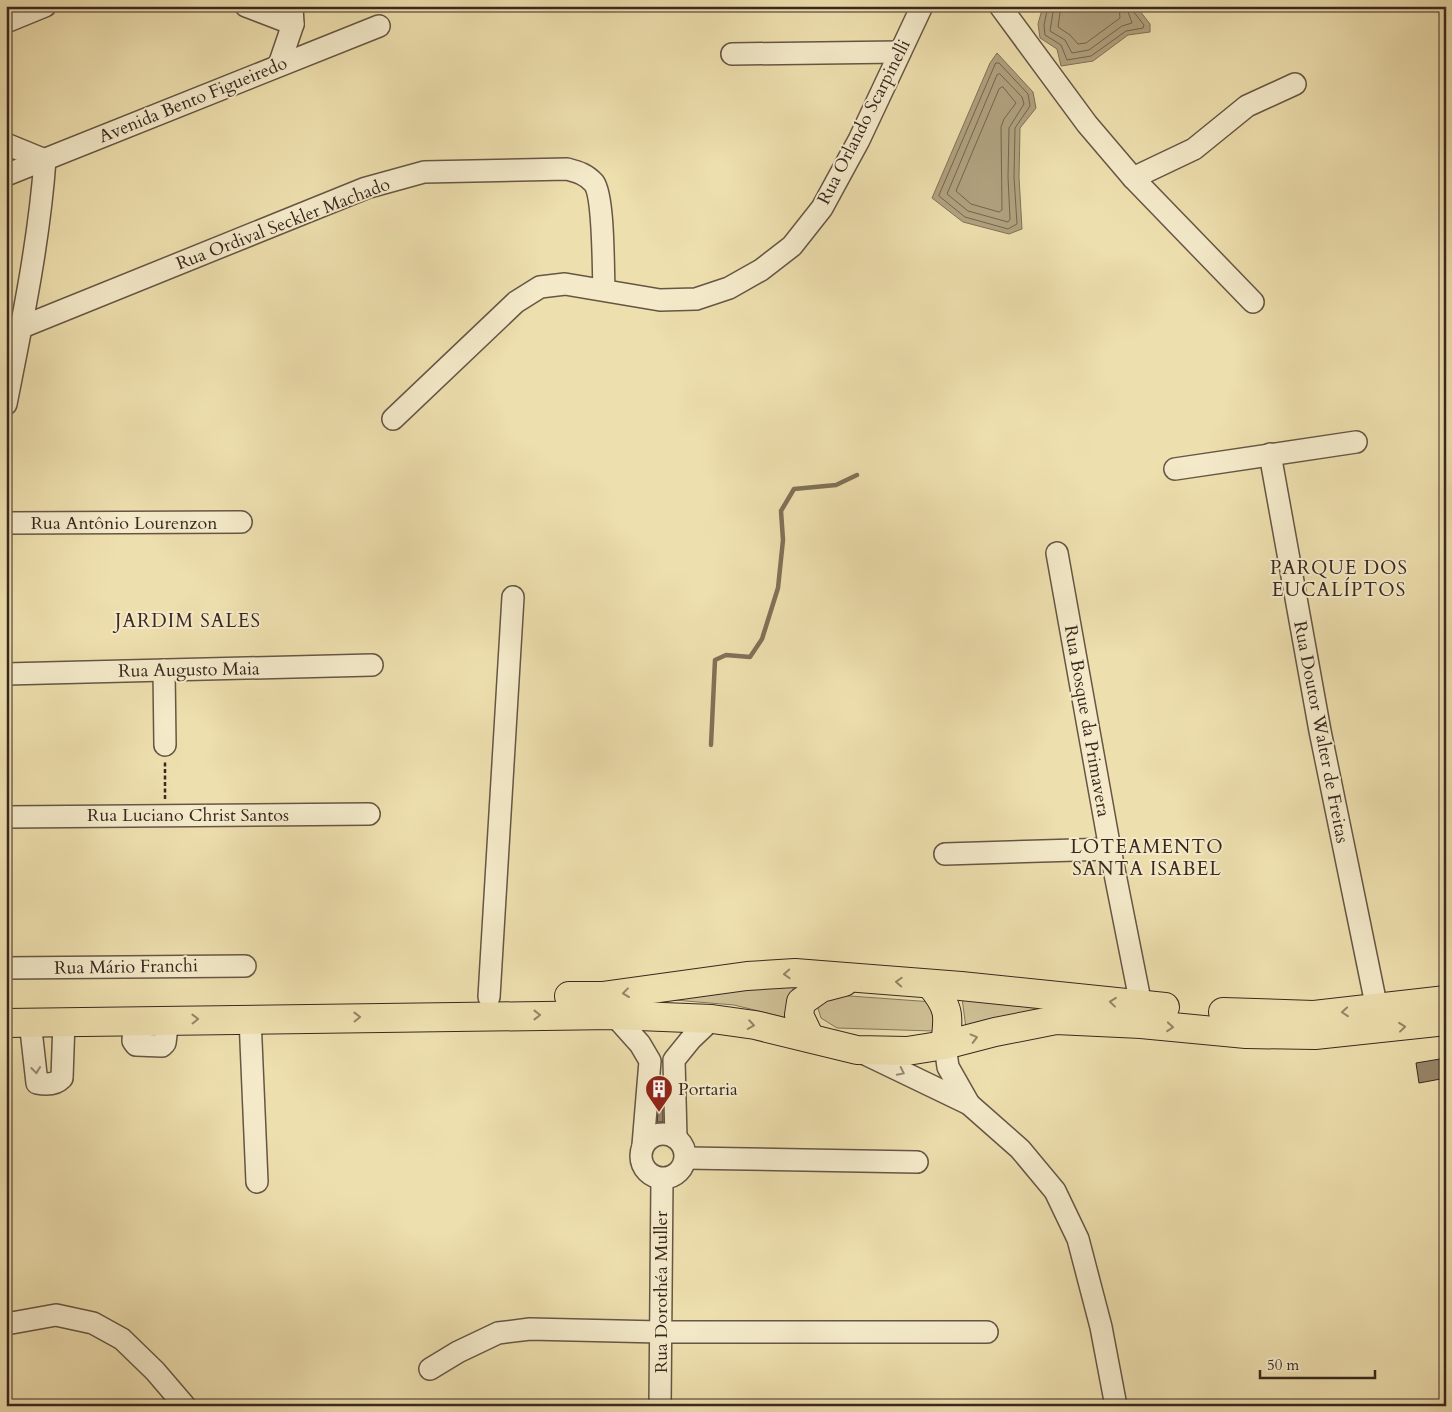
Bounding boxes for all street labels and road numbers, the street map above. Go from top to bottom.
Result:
street label: Rua Orlando Scarpinelli [811,35,917,209]
street label: Avenida Bento Figueiredo [95,51,291,149]
street label: Rua Ordival Seckler Machado [173,172,394,276]
street label: Rua Antônio Lourenzon [31,511,218,536]
street label: Rua Doutor Walter de Freitas [1287,619,1355,845]
street label: Rua Bosque da Primavera [1058,623,1116,819]
street label: Rua Augusto Maia [118,656,260,684]
street label: Rua Luciano Christ Santos [87,803,289,828]
street label: Rua Mário Franchi [54,953,198,981]
street label: Rua Dorothéa Muller [649,1210,674,1373]

